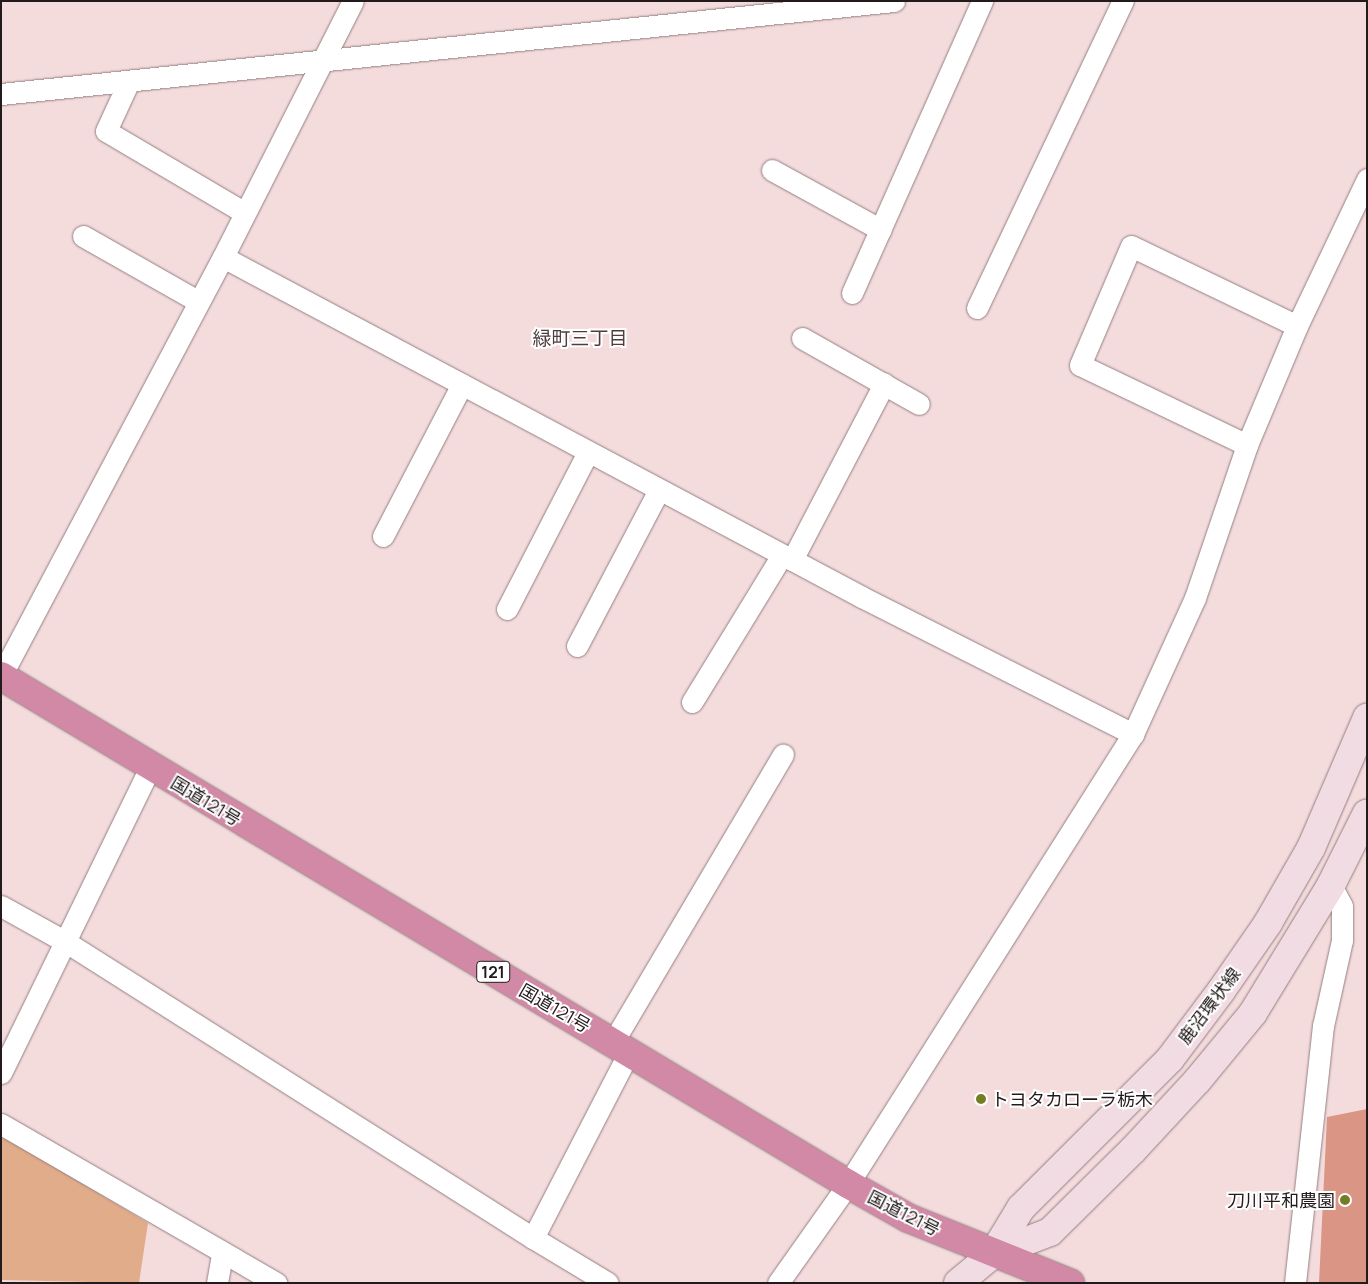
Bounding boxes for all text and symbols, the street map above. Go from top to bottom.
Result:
district label: 緑町三丁目 [533,328,627,350]
street label: 国道121号 [167,772,245,830]
road number: 121 [476,959,510,986]
street label: 鹿沼環状線 [1173,964,1245,1048]
street label: 国道121号 [516,979,594,1037]
place label: トヨタカローラ栃木 [991,1088,1153,1110]
marker: トヨタカローラ栃木 [975,1093,987,1105]
street label: 国道121号 [864,1186,944,1240]
place label: 刀川平和農園 [1227,1189,1335,1211]
marker: 刀川平和農園 [1339,1194,1351,1206]

